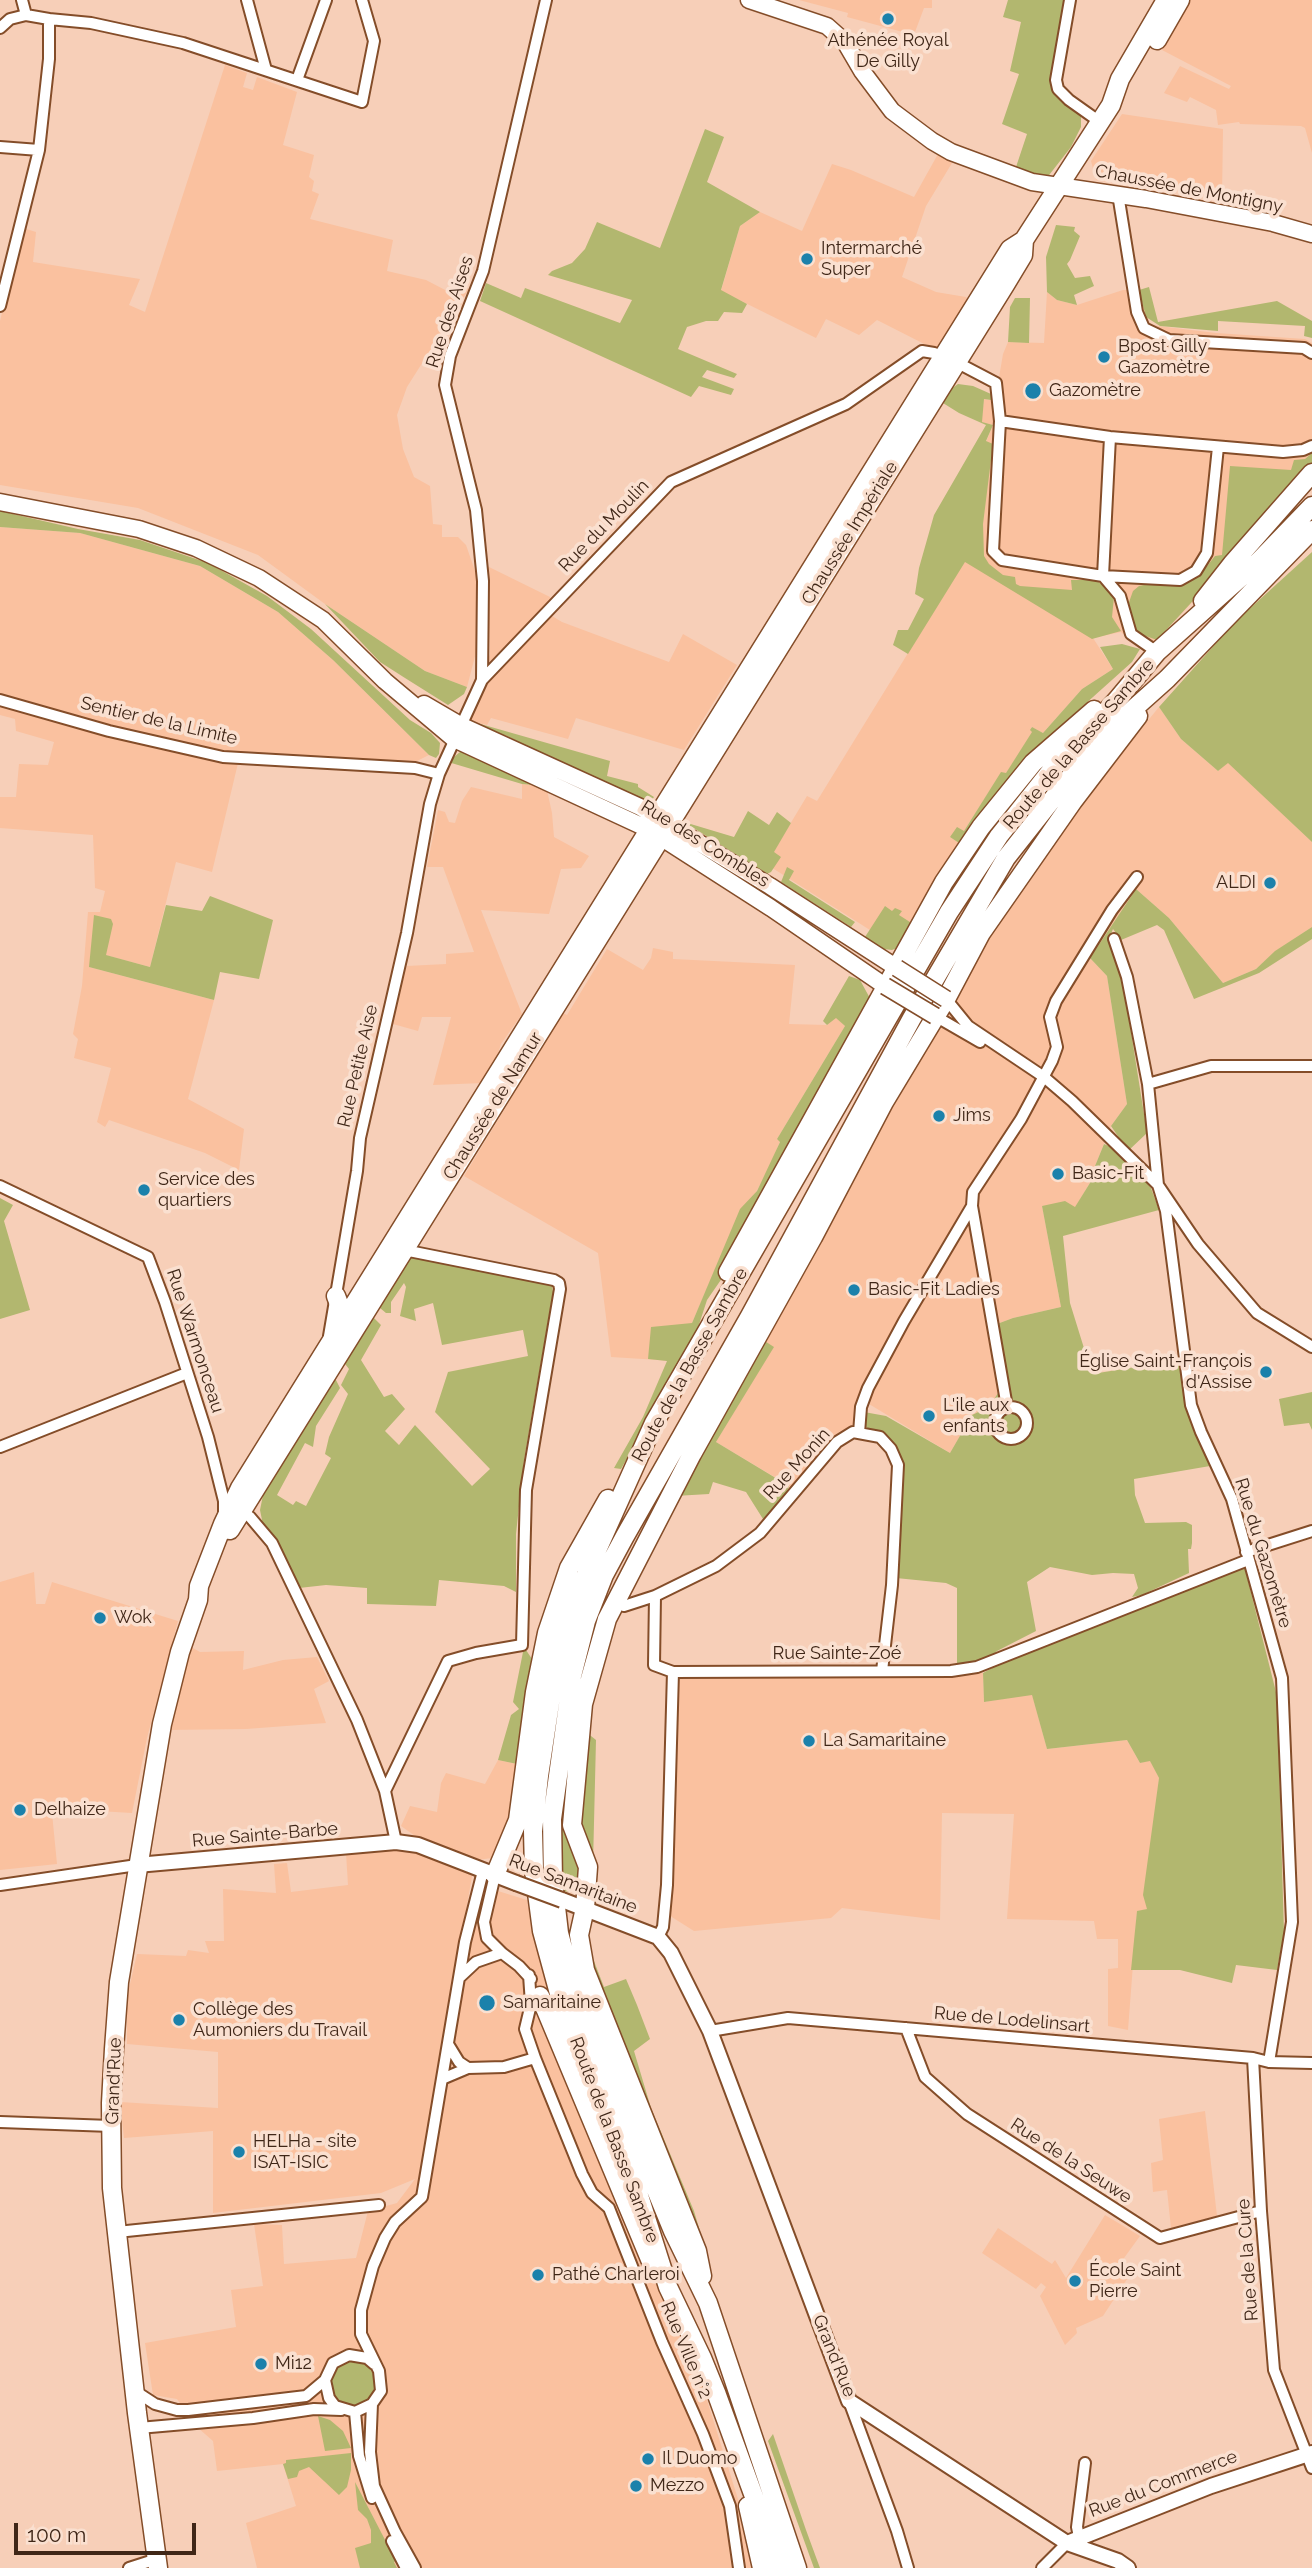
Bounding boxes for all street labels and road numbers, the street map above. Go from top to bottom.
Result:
street label: Chaussée de Montigny [1093,160,1285,218]
street label: Rue des Aises [422,253,478,371]
street label: Chaussée Impériale [797,457,903,609]
street label: Rue du Moulin [554,475,654,577]
street label: Route de la Basse Sambre [999,654,1159,834]
street label: Sentier de la Limite [78,692,240,750]
street label: Rue des Combles [637,796,773,892]
street label: Rue Petite Aise [333,1003,383,1129]
street label: Chaussée de Namur [439,1028,547,1184]
street label: Route de la Basse Sambre [628,1264,752,1466]
street label: Rue Warmonceau [162,1266,228,1416]
street label: Rue Monin [759,1424,835,1504]
street label: Rue du Gazomètre [1230,1475,1296,1631]
street label: Rue Sainte-Zoé [773,1643,901,1665]
street label: Rue Sainte-Barbe [191,1818,339,1852]
street label: Rue Samaritaine [506,1850,640,1918]
street label: Rue de Lodelinsart [933,2002,1091,2038]
street label: Route de la Basse Sambre [565,2034,663,2246]
street label: Grand'Rue [102,2037,126,2125]
street label: Rue de la Seuwe [1006,2114,1136,2208]
street label: Rue de la Cure [1233,2198,1263,2322]
street label: Rue Ville n°2 [656,2298,716,2402]
street label: Grand'Rue [808,2312,860,2400]
street label: Rue du Commerce [1086,2446,1240,2522]

